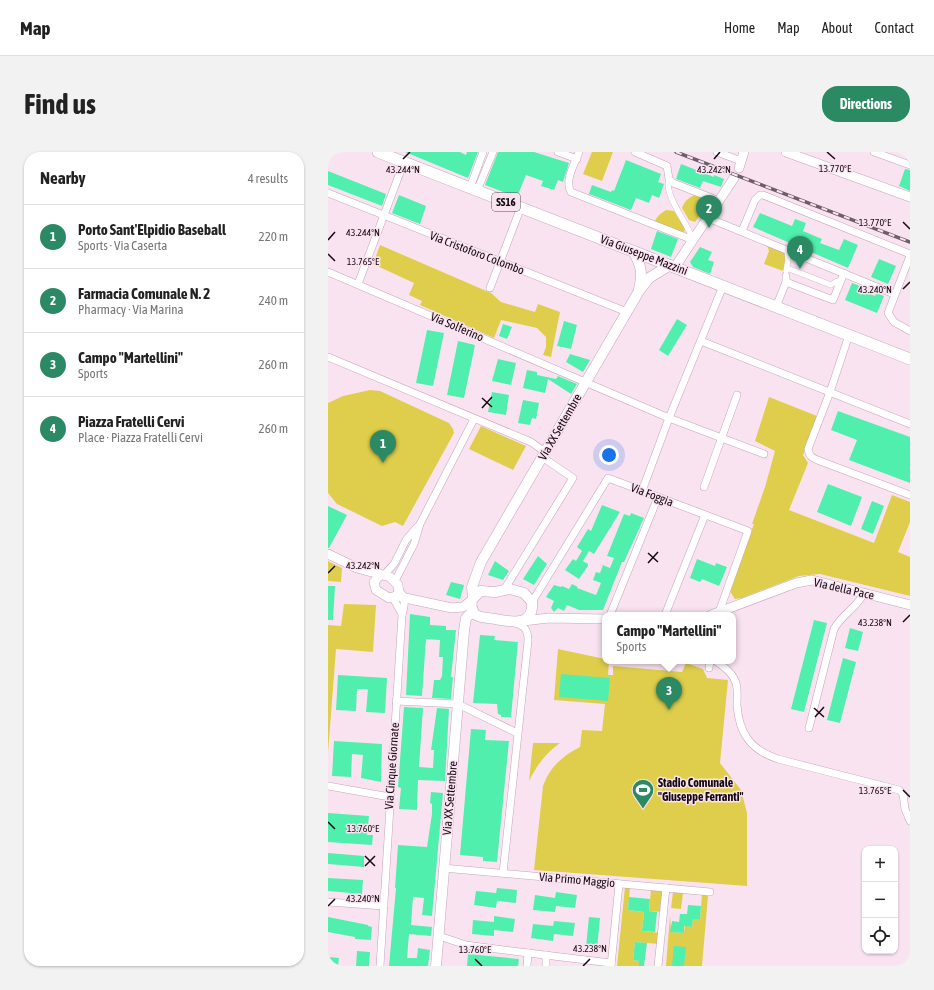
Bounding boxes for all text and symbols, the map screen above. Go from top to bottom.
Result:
text: Map [20,17,51,39]
text: Home [724,20,755,36]
text: Map [777,20,800,36]
text: About [822,20,853,36]
text: Contact [875,20,914,36]
button: Directions [822,86,910,122]
text: Find us [24,88,96,120]
text: 13.770°E [819,163,852,174]
text: 43.244°N [386,164,420,175]
text: 43.242°N [697,164,731,175]
text: Nearby [40,168,86,188]
text: 4 results [248,171,288,186]
road number: SS16 [492,193,520,211]
pin: 2 [696,195,722,228]
text: 13.770°E [859,217,892,228]
text: Porto Sant'Elpidio Baseball [78,221,226,238]
text: 43.244°N [346,227,380,238]
street label: Via Cristoforo Colombo [428,228,527,278]
text: 1 [50,229,56,244]
text: 220 m [259,229,288,244]
street label: Via Giuseppe Mazzini [598,232,690,278]
pin: 4 [787,236,813,269]
text: Sports · Via Caserta [78,238,167,253]
text: 13.765°E [347,256,380,267]
text: 43.240°N [858,284,892,295]
text: Farmacia Comunale N. 2 [78,285,210,302]
text: 2 [50,293,56,308]
text: 240 m [259,293,288,308]
text: Pharmacy · Via Marina [78,302,184,317]
street label: Via Solferino [428,310,486,345]
text: Campo "Martellini" [78,349,183,366]
text: 3 [50,357,56,372]
text: 260 m [259,357,288,372]
text: Sports [78,366,108,381]
street label: Via XX Settembre [535,391,585,463]
text: Piazza Fratelli Cervi [78,413,184,430]
text: 4 [50,421,56,436]
text: 260 m [259,421,288,436]
text: Place · Piazza Fratelli Cervi [78,430,203,445]
pin: 1 [370,430,396,463]
your location [599,445,619,465]
street label: Via Foggia [629,480,675,510]
text: 43.242°N [346,560,380,571]
street label: Via della Pace [812,575,876,603]
popup [602,612,736,664]
text: 43.238°N [858,617,892,628]
text: Campo "Martellini" [617,622,721,639]
text: Sports [617,639,646,654]
pin: 3 [656,677,682,710]
street label: Via Cinque Giornate [382,722,402,810]
street label: Via XX Settembre [440,760,460,836]
place label: Stadio Comunale "Giuseppe Ferranti" [658,776,743,804]
sports icon: Stadio Comunale "Giuseppe Ferranti" [630,777,656,810]
text: 13.765°E [859,785,892,796]
text: 13.760°E [347,823,380,834]
map controls [862,846,898,954]
button: + [862,846,898,882]
street label: Via Primo Maggio [538,870,616,890]
button: − [862,882,898,918]
text: 43.240°N [346,893,380,904]
button: locate [862,918,898,954]
text: 43.238°N [573,943,607,954]
text: 13.760°E [459,944,492,955]

